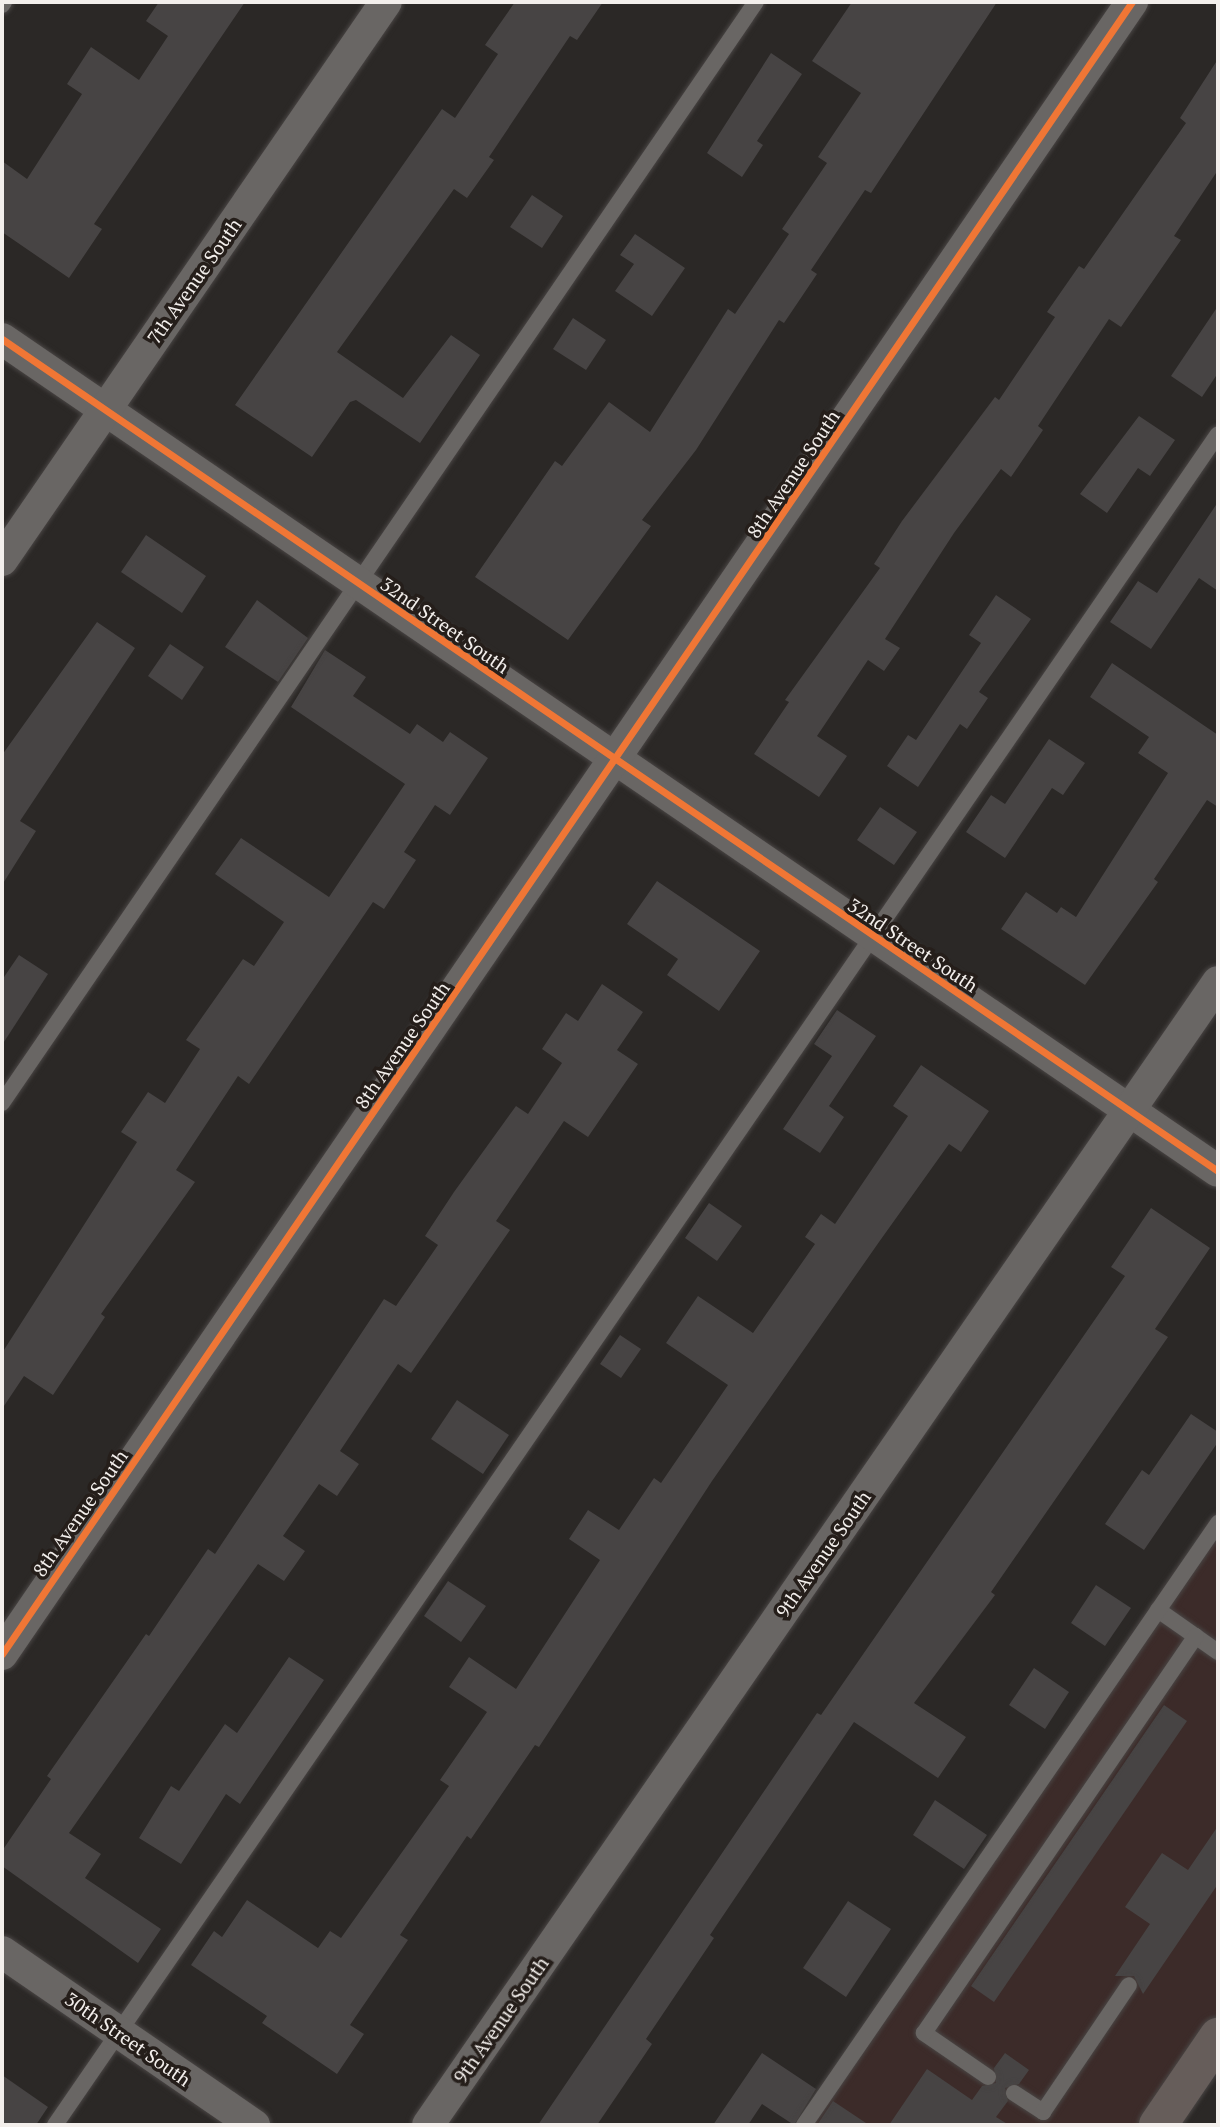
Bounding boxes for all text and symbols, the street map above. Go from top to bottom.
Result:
street label: 7th Avenue South [142,214,246,348]
street label: 8th Avenue South [742,406,844,542]
street label: 32nd Street South [376,572,514,678]
street label: 32nd Street South [844,893,982,997]
street label: 8th Avenue South [350,977,454,1113]
street label: 8th Avenue South [28,1445,132,1581]
street label: 9th Avenue South [771,1486,875,1622]
street label: 9th Avenue South [449,1952,553,2088]
street label: 30th Street South [61,1987,195,2091]

